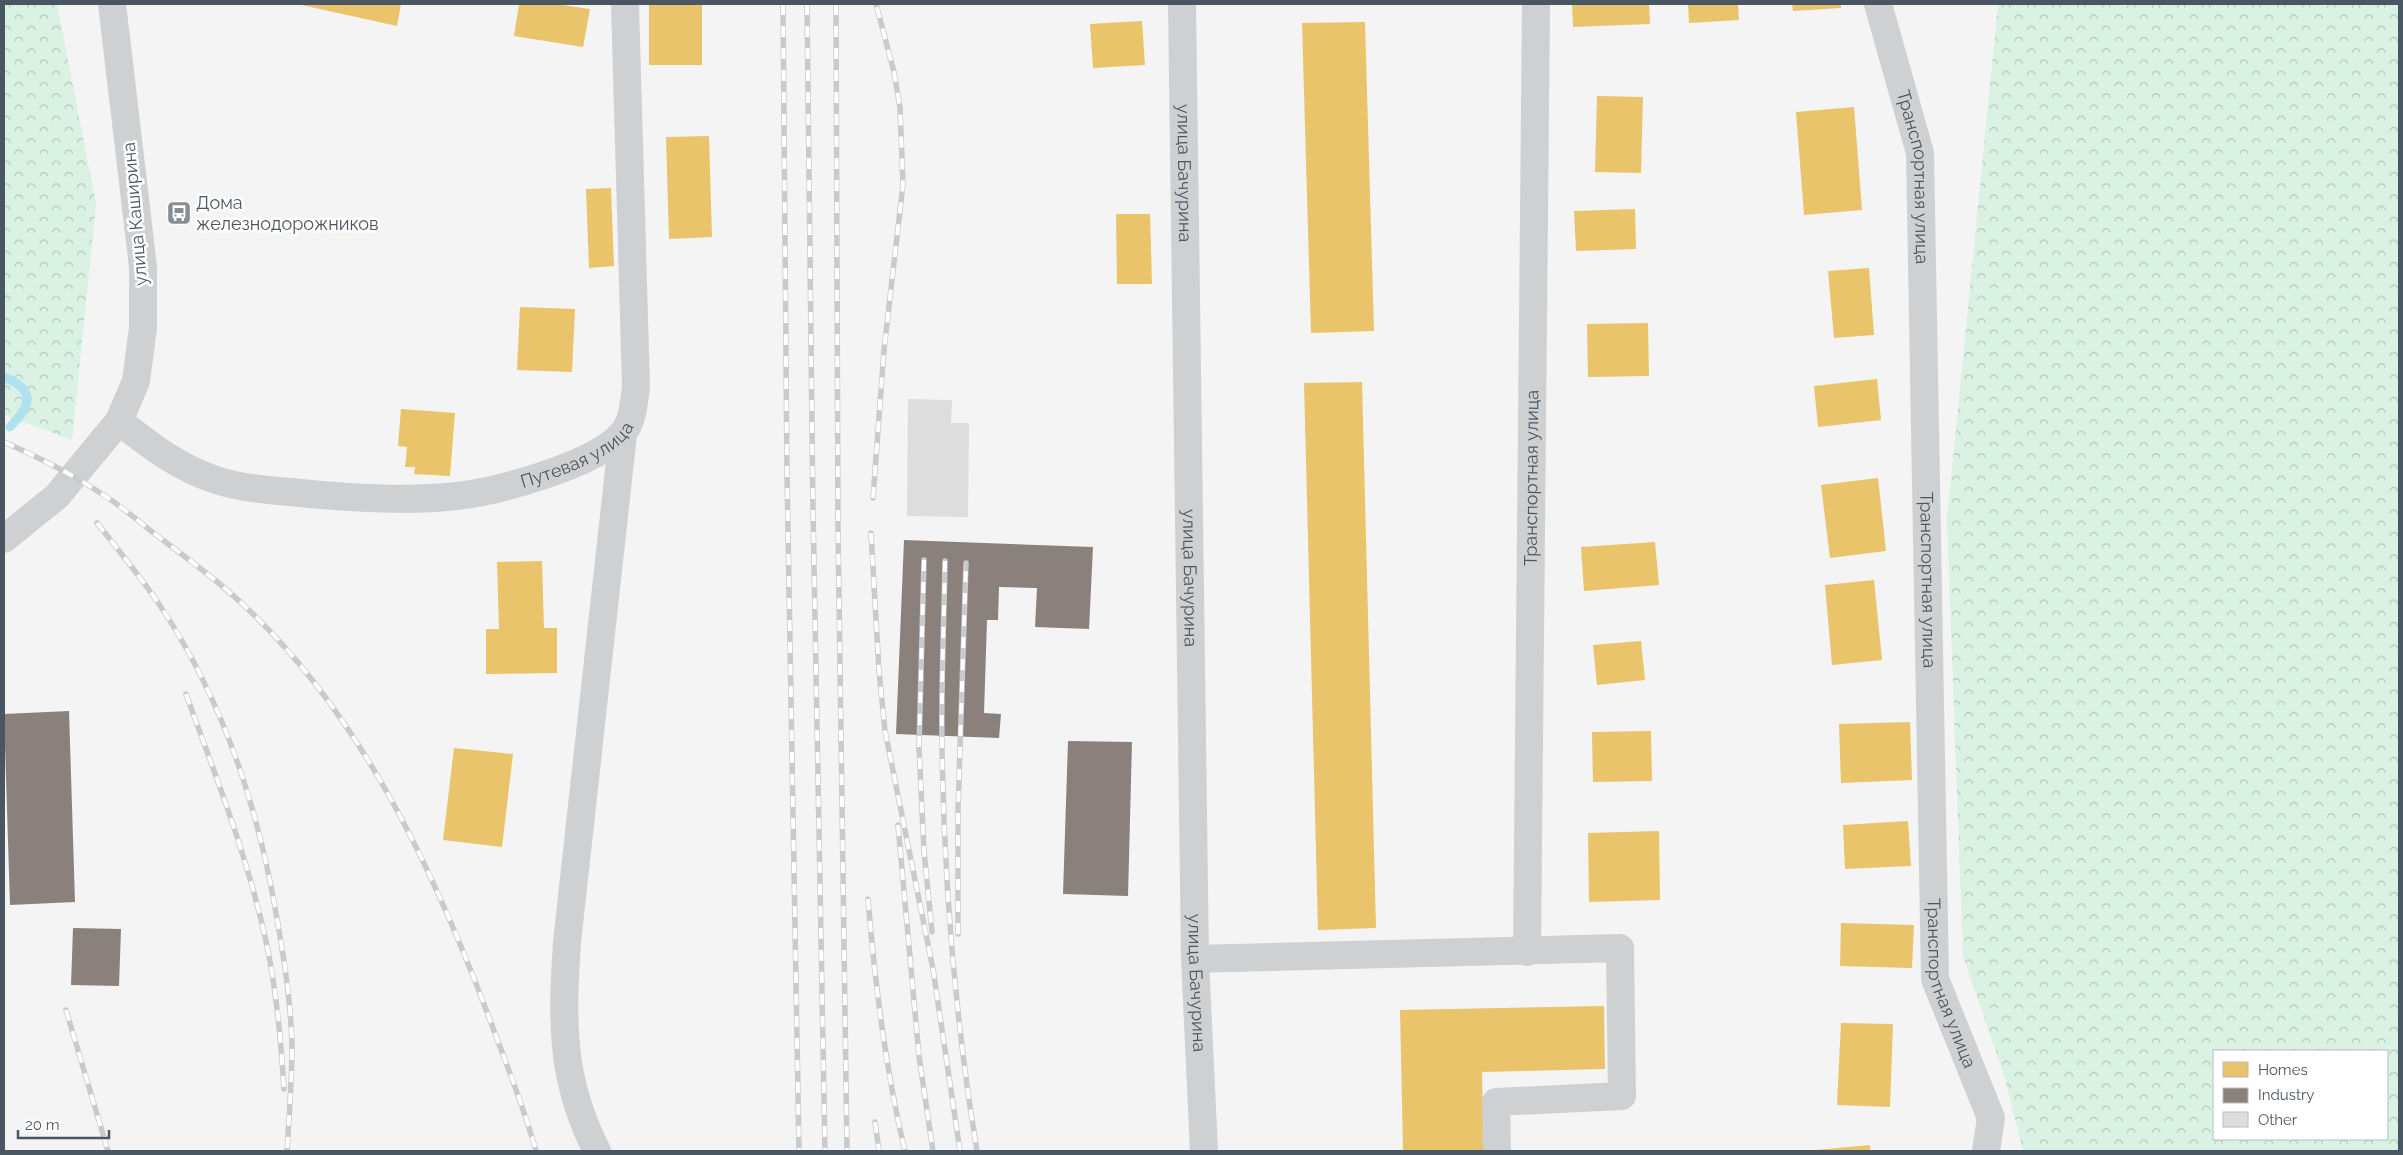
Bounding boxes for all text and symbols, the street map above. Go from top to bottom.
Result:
street label: Транспортная улица [1893,88,1933,264]
street label: улица Бачурина [1173,104,1196,242]
street label: улица Каширина [118,141,151,287]
place label: Дома железнодорожников [196,192,379,234]
bus stop icon: Дома железнодорожников [166,200,192,226]
street label: Транспортная улица [1520,390,1542,566]
street label: Путевая улица [518,418,638,492]
street label: Транспортная улица [1916,492,1940,668]
street label: улица Бачурина [1179,509,1202,647]
street label: Транспортная улица [1924,898,1981,1071]
street label: улица Бачурина [1184,914,1210,1052]
legend [2213,1050,2388,1140]
text: Homes [2258,1061,2308,1079]
text: Industry [2258,1086,2314,1104]
scale bar [18,1108,109,1140]
text: Other [2258,1111,2298,1129]
text: 20 m [25,1116,60,1134]

